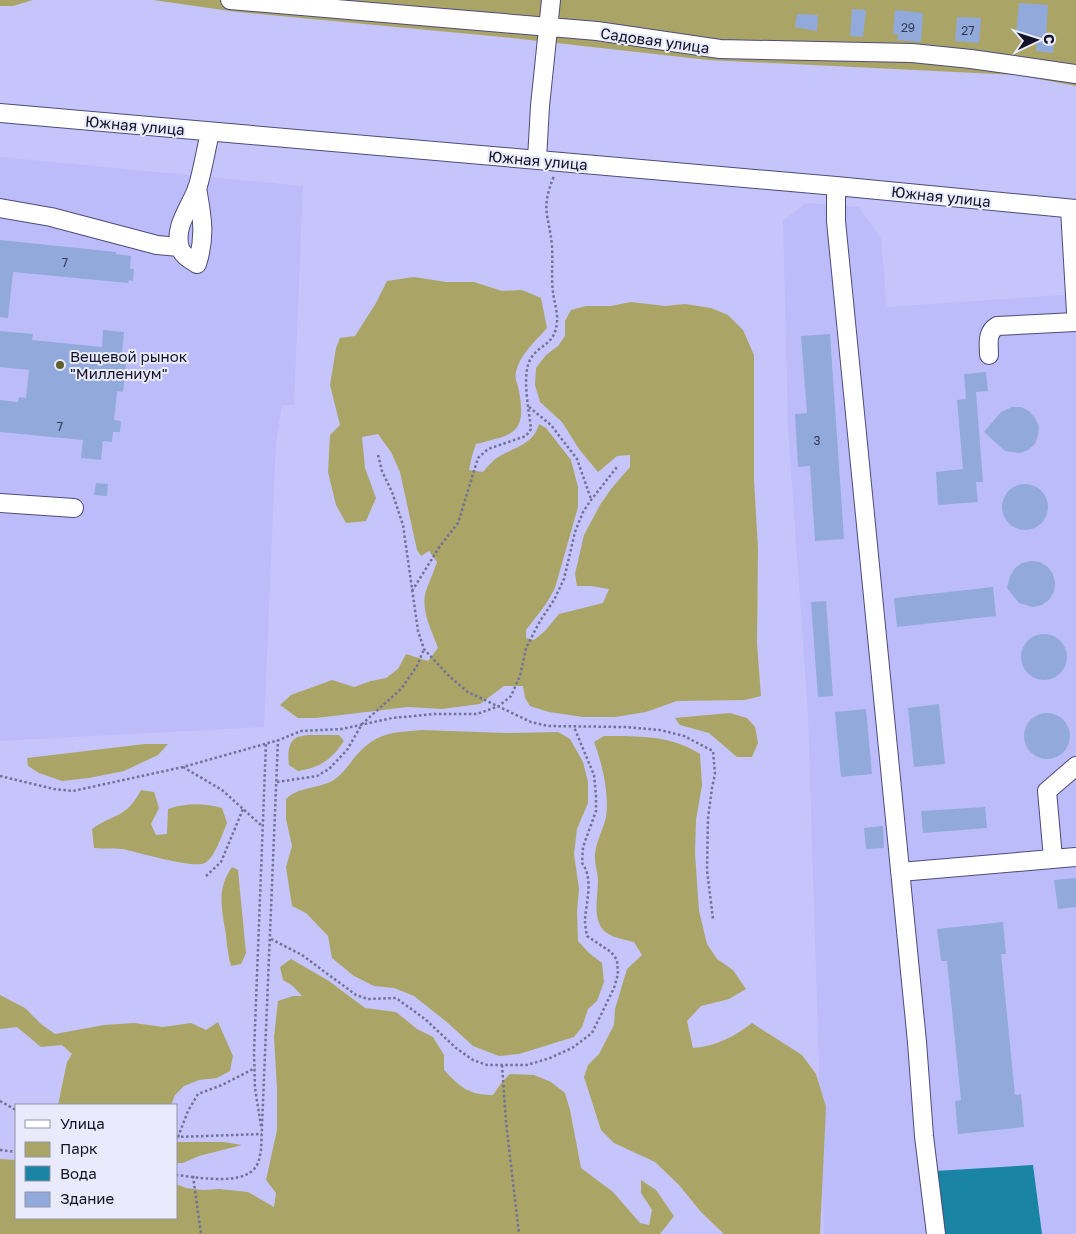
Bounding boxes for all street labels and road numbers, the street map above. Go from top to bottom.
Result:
street label: Садовая улица [599,23,711,57]
street label: Южная улица [84,112,186,138]
street label: Южная улица [487,147,589,173]
street label: Южная улица [890,182,992,210]

